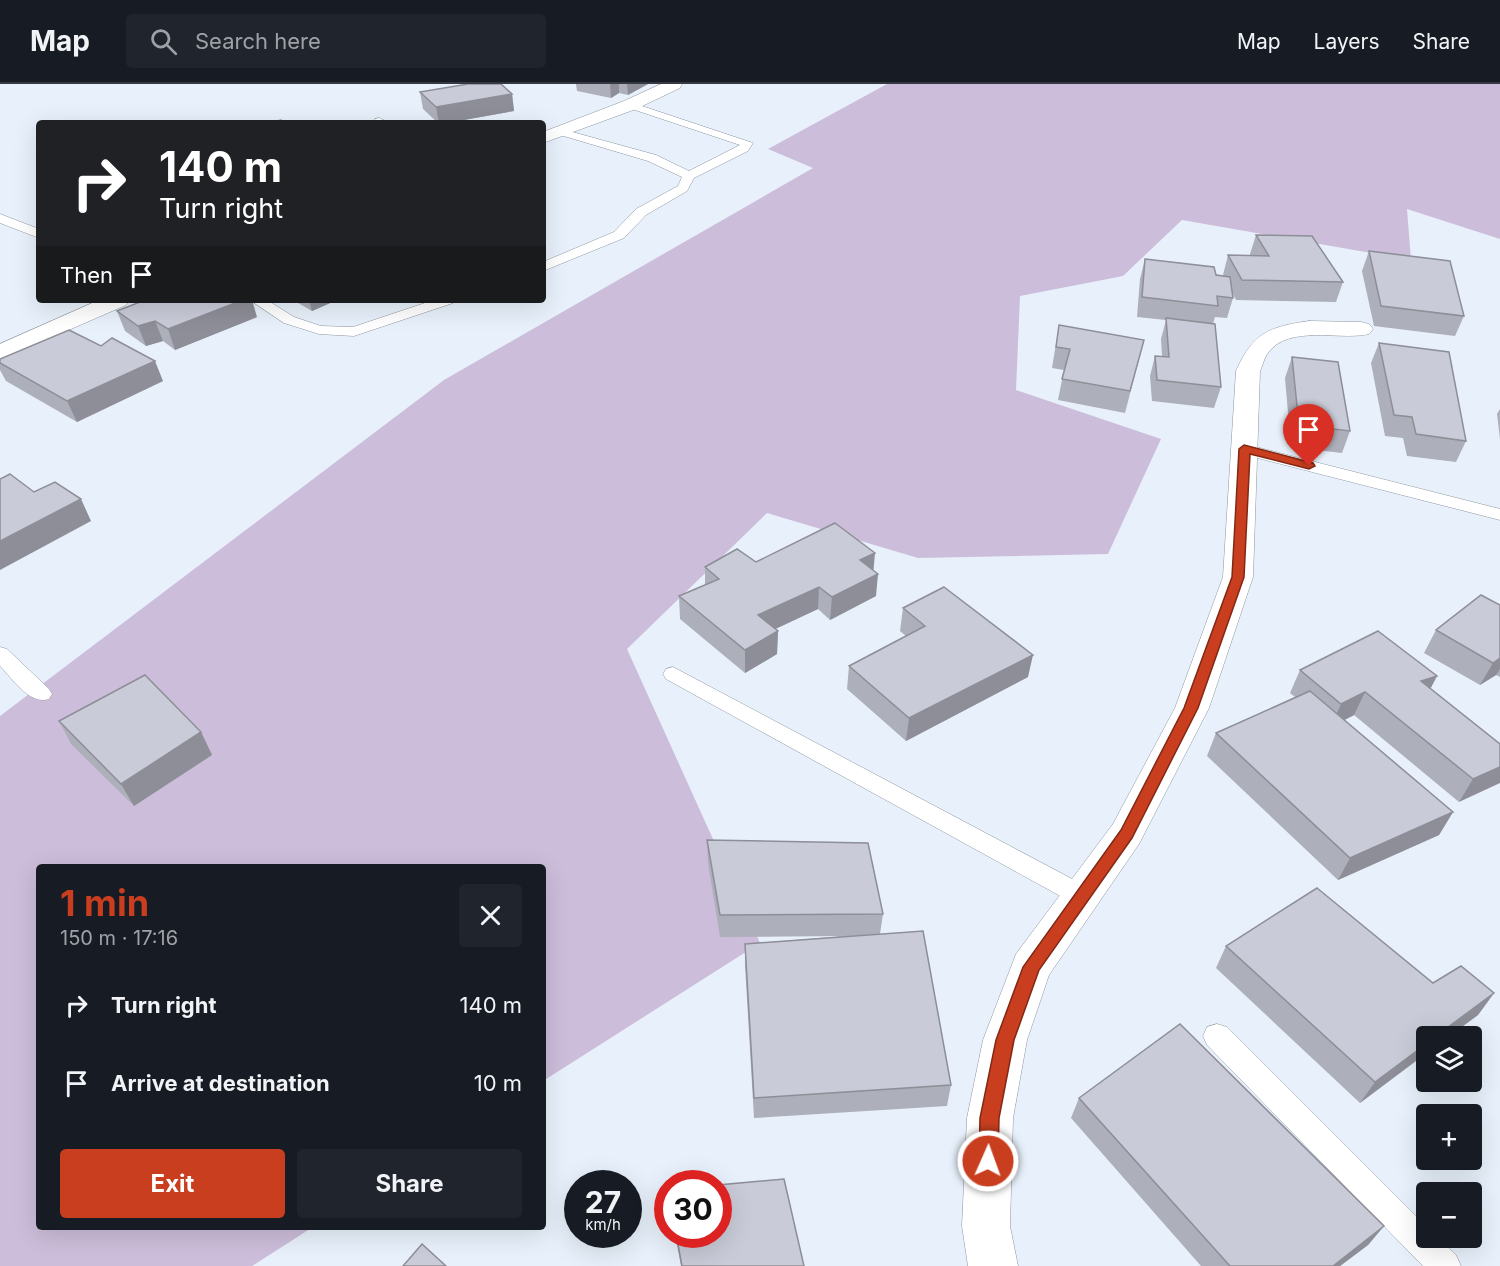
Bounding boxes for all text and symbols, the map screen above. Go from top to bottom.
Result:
search box [126,14,546,68]
text: Map [30,24,90,58]
icon: search [147,25,180,58]
text: Search here [195,28,321,54]
text: Map [1237,29,1281,54]
text: Layers [1314,29,1380,54]
text: Share [1413,29,1470,54]
text: 140 m [159,141,282,192]
icon: right [60,144,138,222]
text: Turn right [159,192,283,225]
icon: arrive [125,258,158,291]
text: Then [60,262,113,288]
pin [1283,404,1334,466]
icon: arrive [1292,413,1325,446]
text: 1 min [60,881,149,925]
button: close [459,884,522,947]
text: 150 m · 17:16 [60,926,178,950]
icon: right [60,989,93,1022]
text: Turn right [111,992,217,1018]
text: 140 m [460,992,522,1018]
map controls [1416,1026,1482,1248]
button: layers [1416,1026,1482,1092]
icon: arrive [60,1067,93,1100]
text: Arrive at destination [111,1070,330,1096]
text: 10 m [474,1070,522,1096]
button: + [1416,1104,1482,1170]
position arrow [956,1129,1020,1193]
button: Exit [60,1149,285,1218]
button: Share [297,1149,522,1218]
speed limit sign: 30 [654,1170,732,1248]
button: − [1416,1182,1482,1248]
text: 27 [585,1184,621,1220]
text: km/h [585,1215,621,1234]

